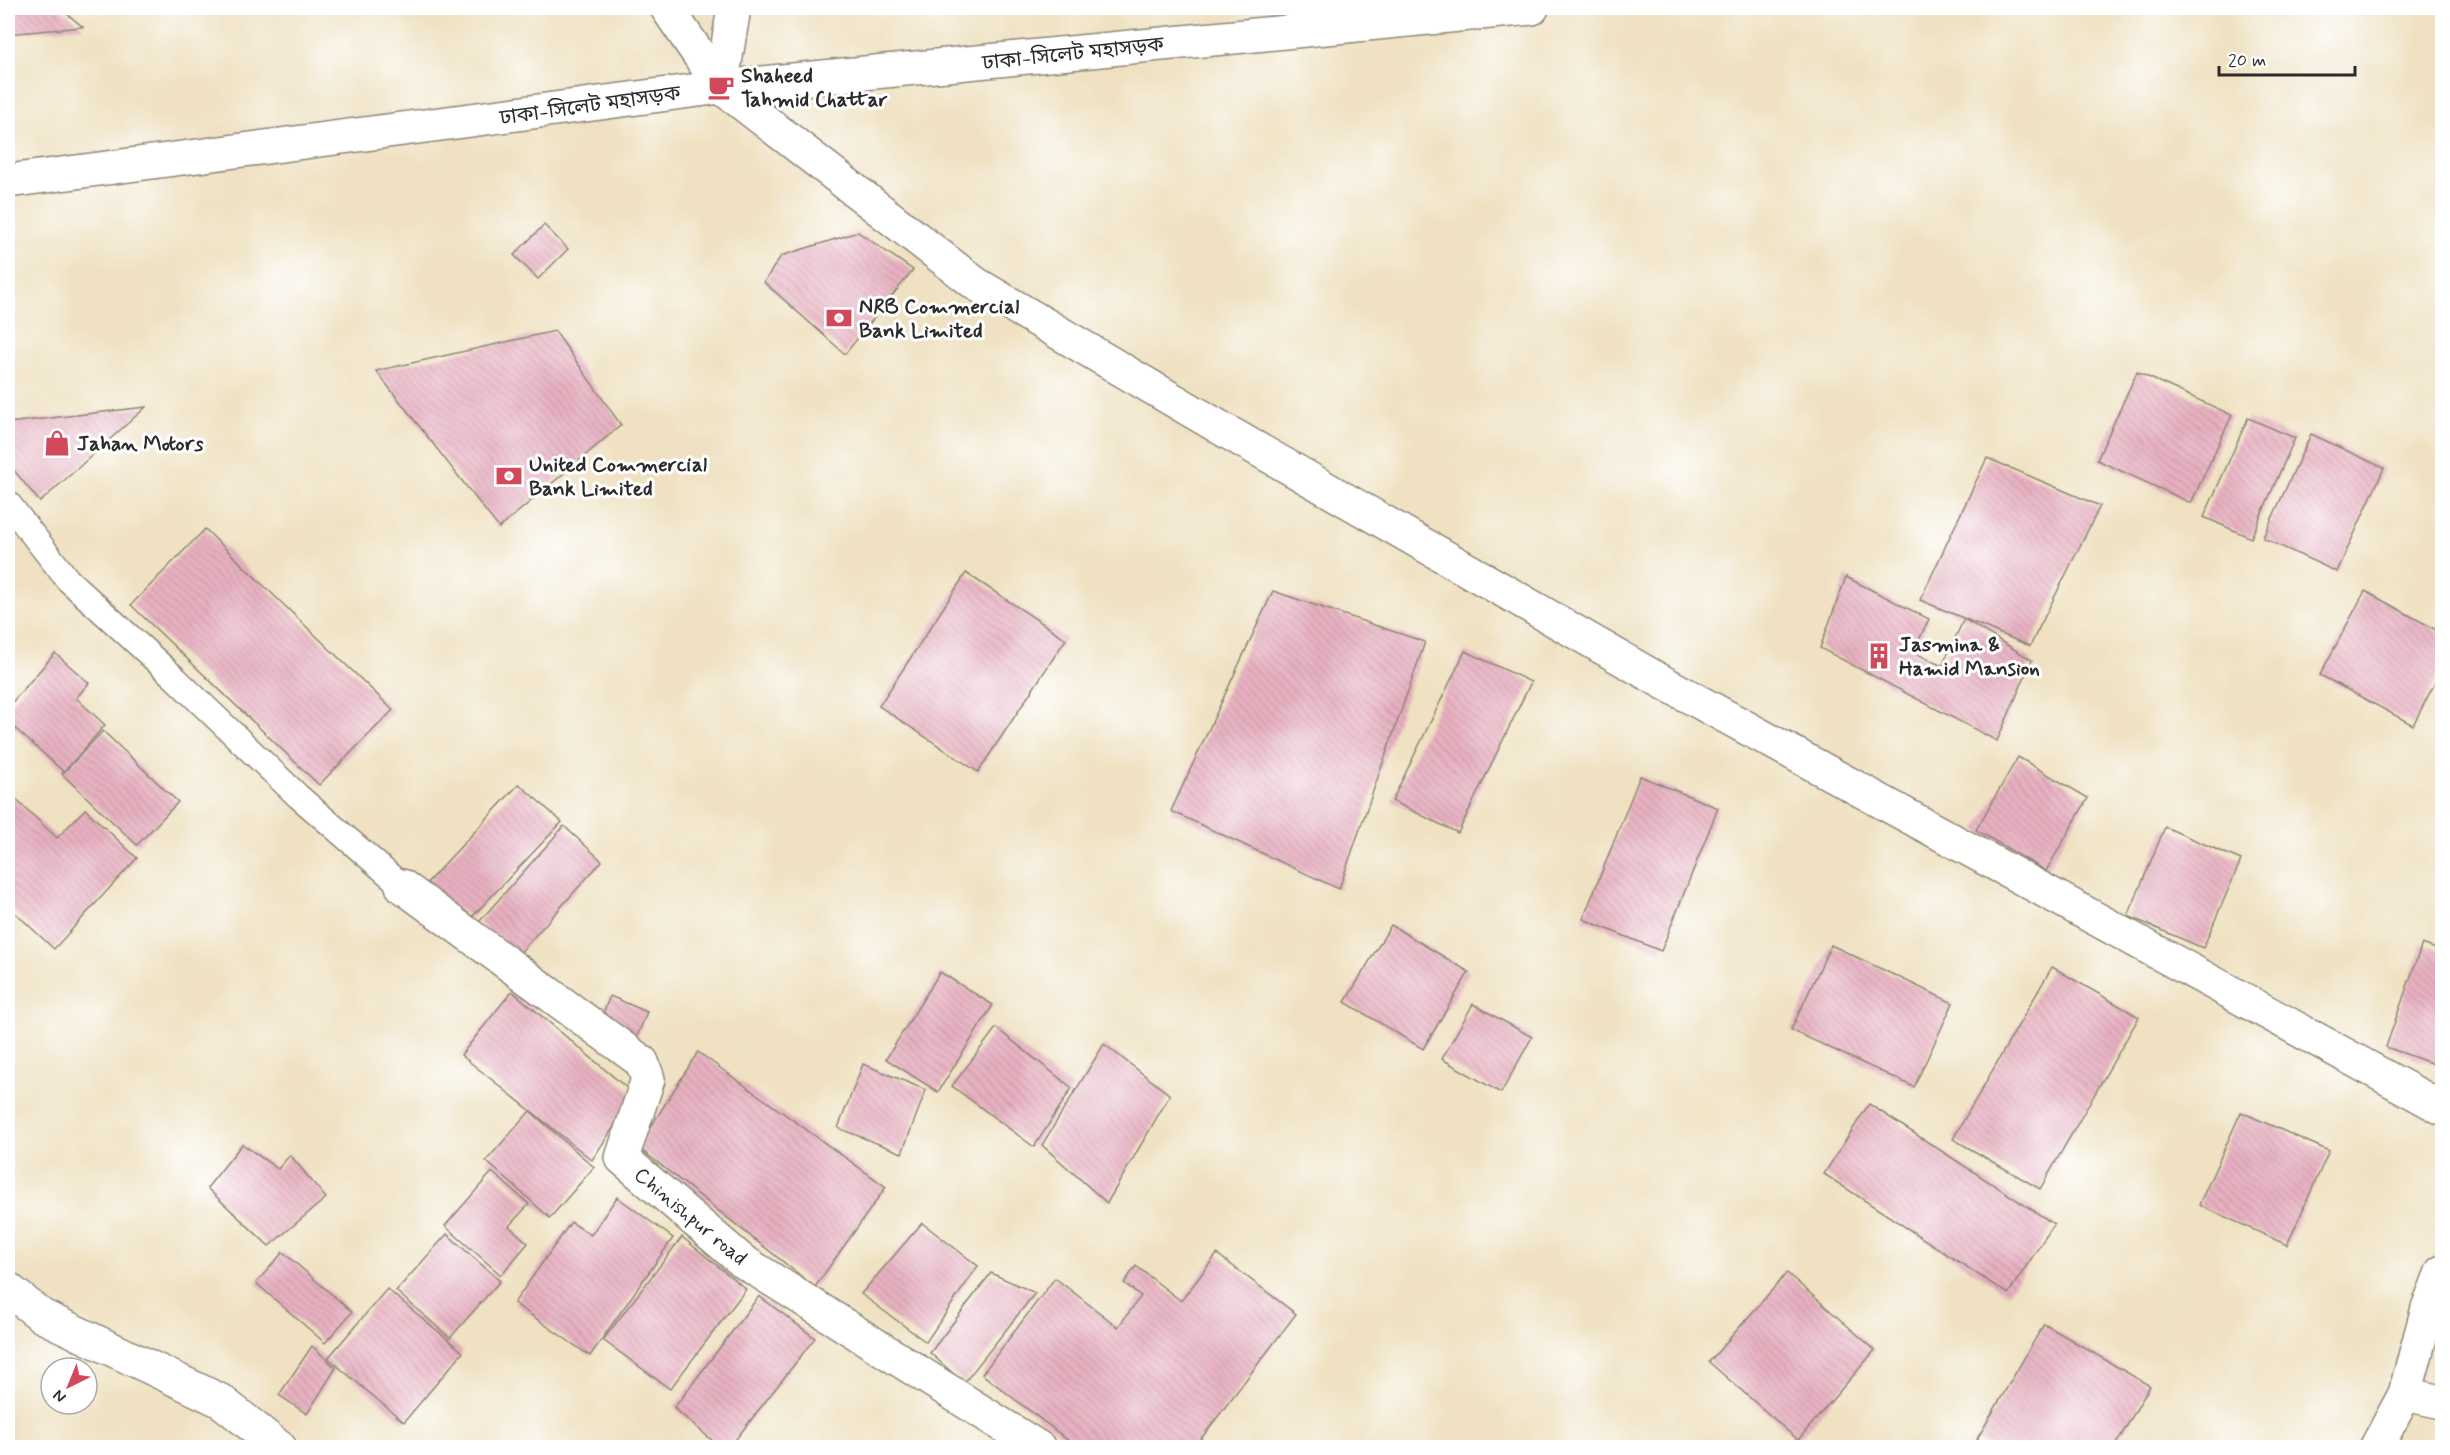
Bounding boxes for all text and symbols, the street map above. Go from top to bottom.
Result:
street label: ঢাকা-সিলেট মহাসড়ক [980,30,1166,78]
scale bar [2219,39,2356,77]
text: 20 m [2228,49,2266,73]
place label: Shaheed Tahmid Chattar [741,62,888,114]
cafe icon: Shaheed Tahmid Chattar [706,72,736,102]
street label: ঢাকা-সিলেট মহাসড়ক [497,79,683,133]
place label: NRB Commercial Bank Limited [859,293,1019,345]
bank icon: NRB Commercial Bank Limited [824,303,854,333]
shop icon: Jahan Motors [42,428,72,458]
place label: Jahan Motors [77,430,204,458]
place label: United Commercial Bank Limited [529,451,707,503]
bank icon: United Commercial Bank Limited [494,461,524,491]
place label: Jasmina & Hamid Mansion [1899,631,2040,683]
building icon: Jasmina & Hamid Mansion [1864,641,1894,671]
street label: Chinishpur road [628,1161,753,1272]
north arrow [39,1356,99,1416]
text: N [49,1385,71,1407]

